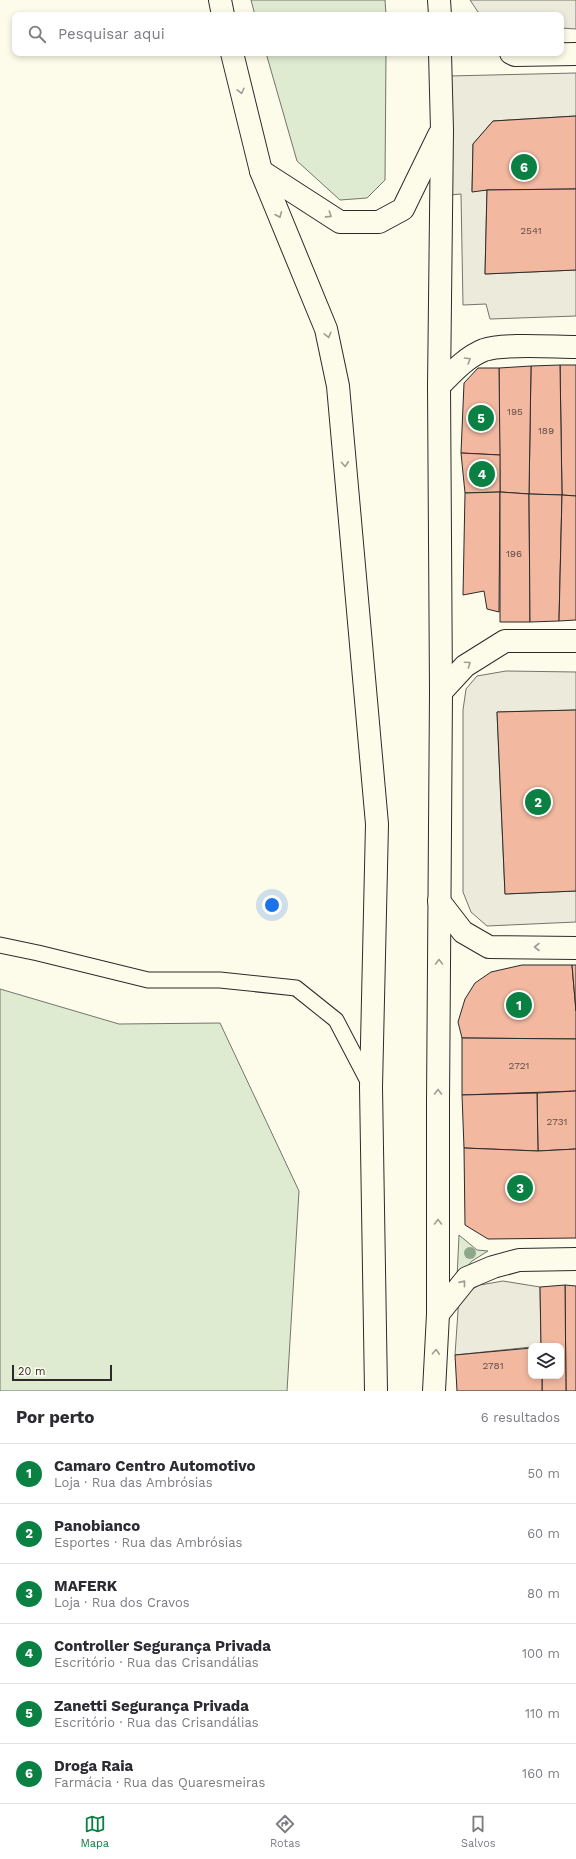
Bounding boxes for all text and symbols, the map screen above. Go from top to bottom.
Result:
search box [12,12,564,56]
icon: search [26,23,48,45]
text: Pesquisar aqui [58,25,165,43]
one-way arrow [237,88,245,94]
pin: 6 [511,152,537,182]
one-way arrow [325,210,332,218]
one-way arrow [274,211,282,218]
house number: 2541 [520,225,542,236]
one-way arrow [323,332,332,339]
one-way arrow [464,358,471,365]
pin: 5 [468,403,494,433]
house number: 195 [507,406,523,417]
house number: 189 [538,425,554,436]
pin: 4 [469,459,495,489]
one-way arrow [340,461,349,467]
house number: 196 [506,548,522,559]
one-way arrow [464,662,471,669]
pin: 2 [525,787,551,817]
your location [262,895,282,915]
one-way arrow [534,943,540,952]
one-way arrow [435,959,443,965]
pin: 1 [506,990,532,1020]
house number: 2721 [509,1060,529,1071]
one-way arrow [434,1089,442,1095]
house number: 2731 [547,1116,567,1127]
pin: 3 [507,1173,533,1203]
one-way arrow [434,1219,442,1225]
one-way arrow [458,1280,465,1288]
map controls [528,1343,564,1379]
button: layers [528,1343,564,1379]
one-way arrow [432,1349,440,1355]
house number: 2781 [482,1360,504,1371]
scale bar [12,1363,112,1382]
text: 20 m [18,1365,46,1378]
text: Por perto [16,1407,94,1427]
text: 6 resultados [481,1410,560,1425]
text: Camaro Centro Automotivo [54,1457,256,1475]
text: 1 [26,1466,32,1481]
text: 50 m [528,1466,560,1481]
text: Loja · Rua das Ambrósias [54,1475,213,1490]
text: Panobianco [54,1517,140,1535]
text: 2 [25,1526,33,1541]
text: 60 m [527,1526,560,1541]
text: Esportes · Rua das Ambrósias [54,1535,242,1550]
text: MAFERK [54,1577,117,1595]
text: 3 [25,1586,33,1601]
text: 80 m [527,1586,560,1601]
text: Loja · Rua dos Cravos [54,1595,190,1610]
text: Controller Segurança Privada [54,1637,271,1655]
text: 4 [25,1646,33,1661]
text: 100 m [522,1646,560,1661]
text: Escritório · Rua das Crisandálias [54,1655,259,1670]
text: Zanetti Segurança Privada [54,1697,249,1715]
text: 5 [25,1706,33,1721]
text: 110 m [525,1706,560,1721]
text: Escritório · Rua das Crisandálias [54,1715,259,1730]
text: Droga Raia [54,1757,133,1775]
text: 6 [25,1766,33,1781]
text: 160 m [522,1766,560,1781]
text: Farmácia · Rua das Quaresmeiras [54,1775,265,1790]
tab: Mapa [80,1813,109,1850]
tab: Rotas [270,1813,300,1850]
tab: Salvos [461,1813,496,1850]

